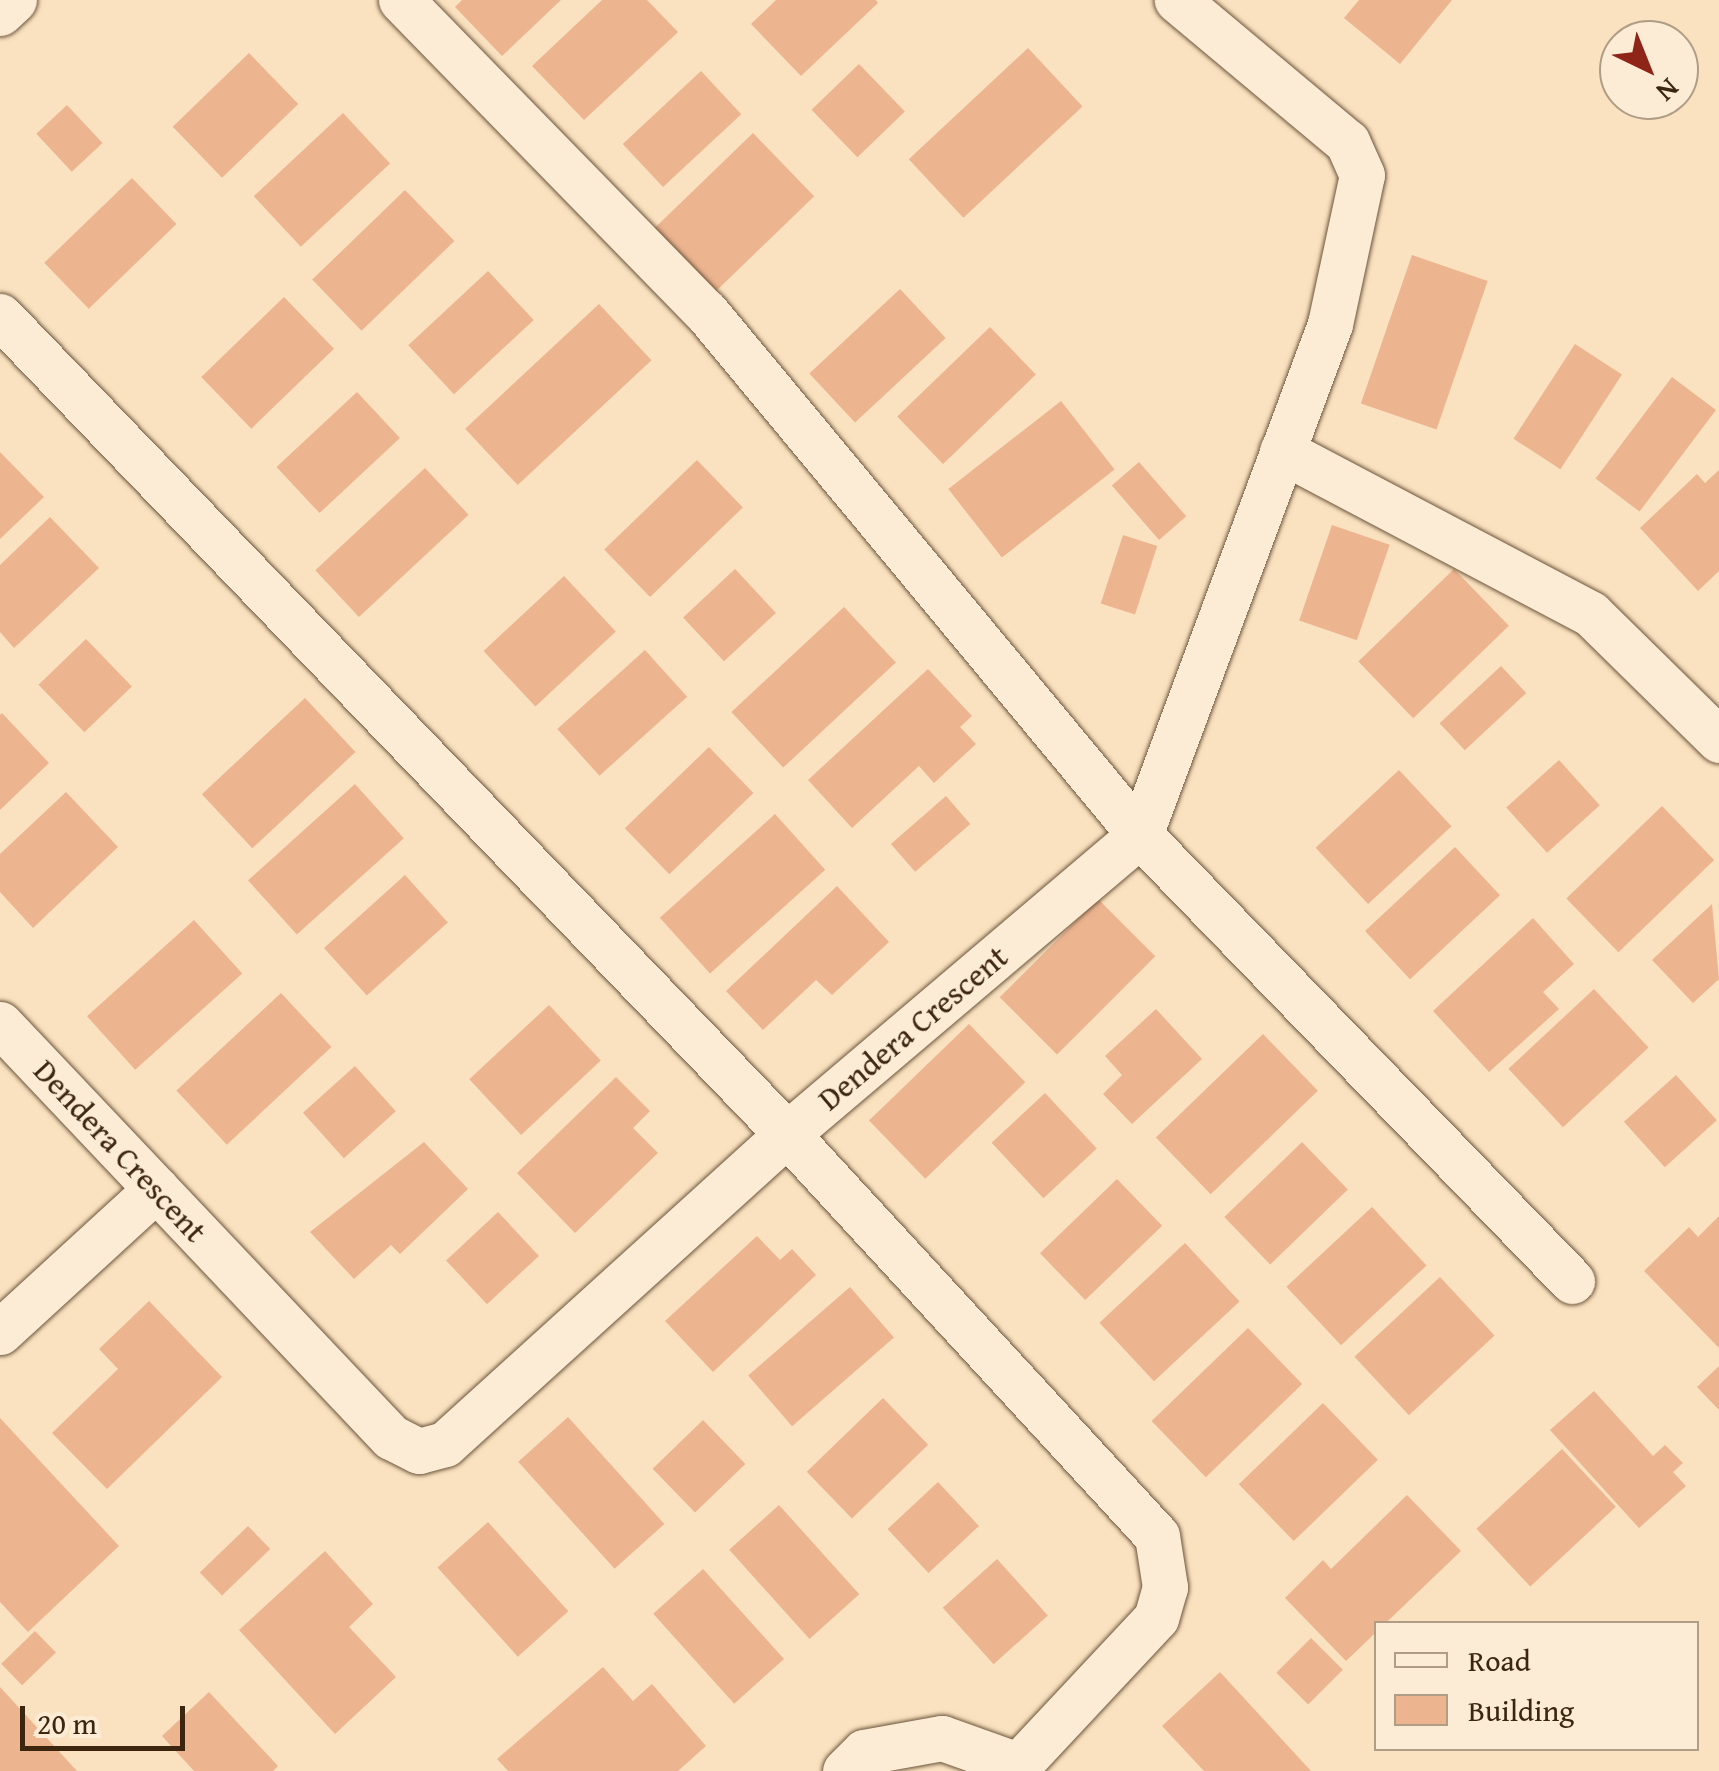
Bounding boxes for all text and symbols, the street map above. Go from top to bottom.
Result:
north arrow [1599,20,1699,120]
text: N [1648,69,1689,112]
street label: Dendera Crescent [810,937,1016,1119]
street label: Dendera Crescent [26,1052,214,1250]
legend [1374,1621,1699,1751]
text: Road [1468,1638,1531,1682]
scale bar [25,1686,190,1748]
text: Building [1468,1688,1574,1732]
text: 20 m [37,1701,97,1745]

